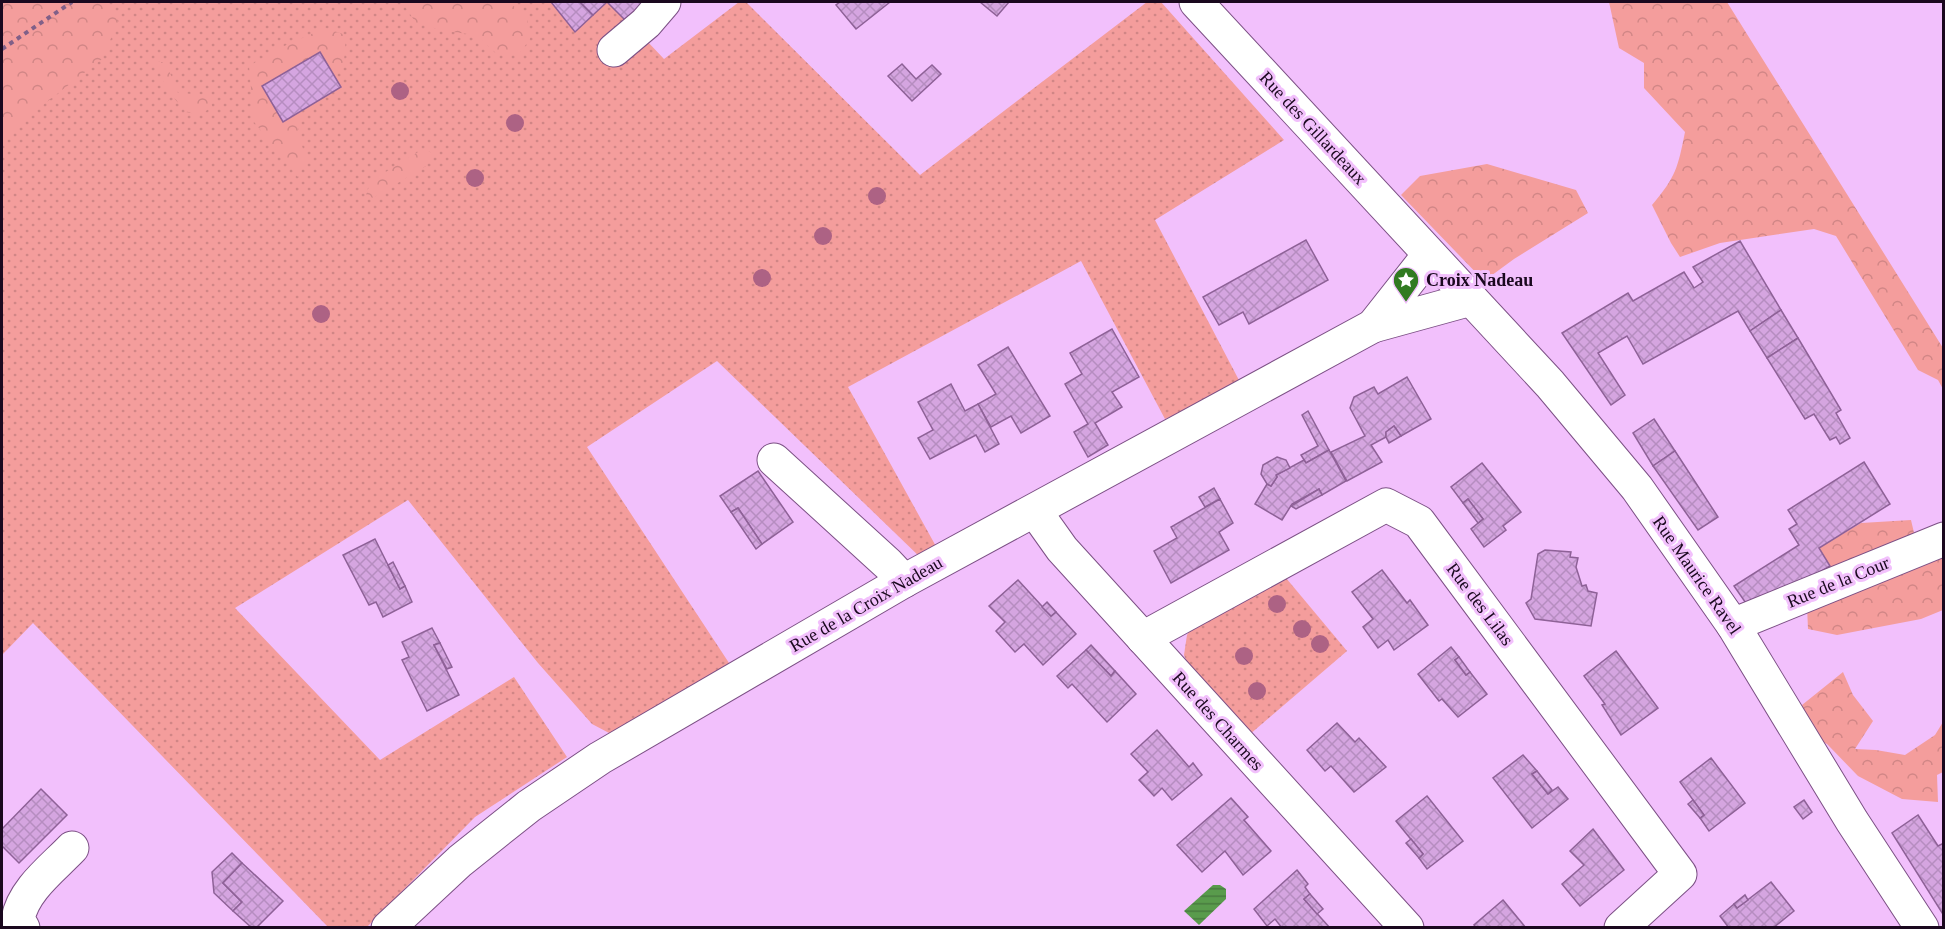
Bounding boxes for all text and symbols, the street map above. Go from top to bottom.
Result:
street label: Rue des Gillardeaux [1256,67,1370,189]
place icon: Croix Nadeau [1391,265,1421,303]
place label: Croix Nadeau [1426,270,1533,290]
street label: Rue Maurice Ravel [1649,512,1745,638]
street label: Rue de la Croix Nadeau [786,552,946,656]
street label: Rue de la Cour [1784,552,1892,612]
street label: Rue des Lilas [1443,559,1517,649]
street label: Rue des Charmes [1168,667,1268,775]

